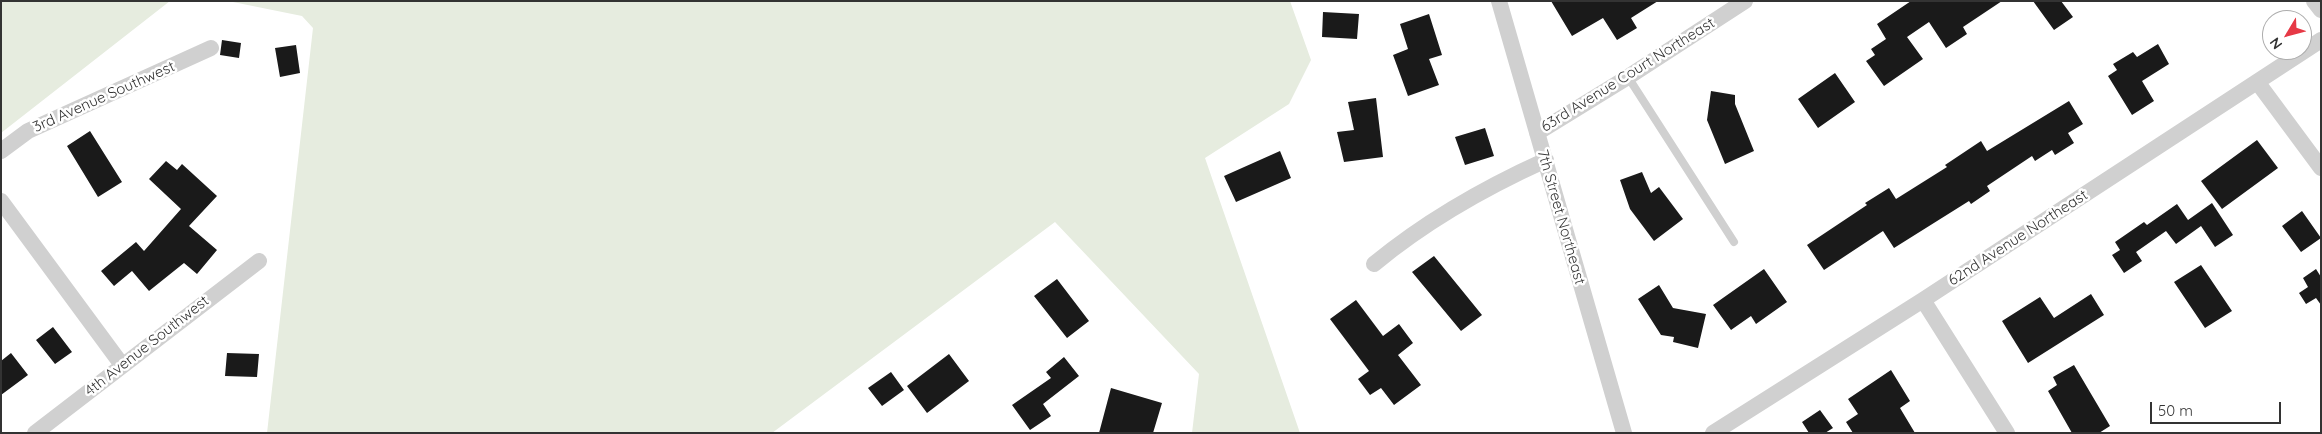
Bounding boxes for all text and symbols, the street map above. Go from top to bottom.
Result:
north arrow [2262,10,2312,60]
street label: 63rd Avenue Court Northeast [1538,14,1718,136]
text: N [2266,34,2286,53]
street label: 3rd Avenue Southwest [30,58,178,136]
street label: 7th Street Northeast [1533,147,1589,287]
street label: 62nd Avenue Northeast [1945,186,2091,290]
street label: 4th Avenue Southwest [81,292,213,400]
scale bar [2152,392,2283,424]
text: 50 m [2158,401,2193,420]

